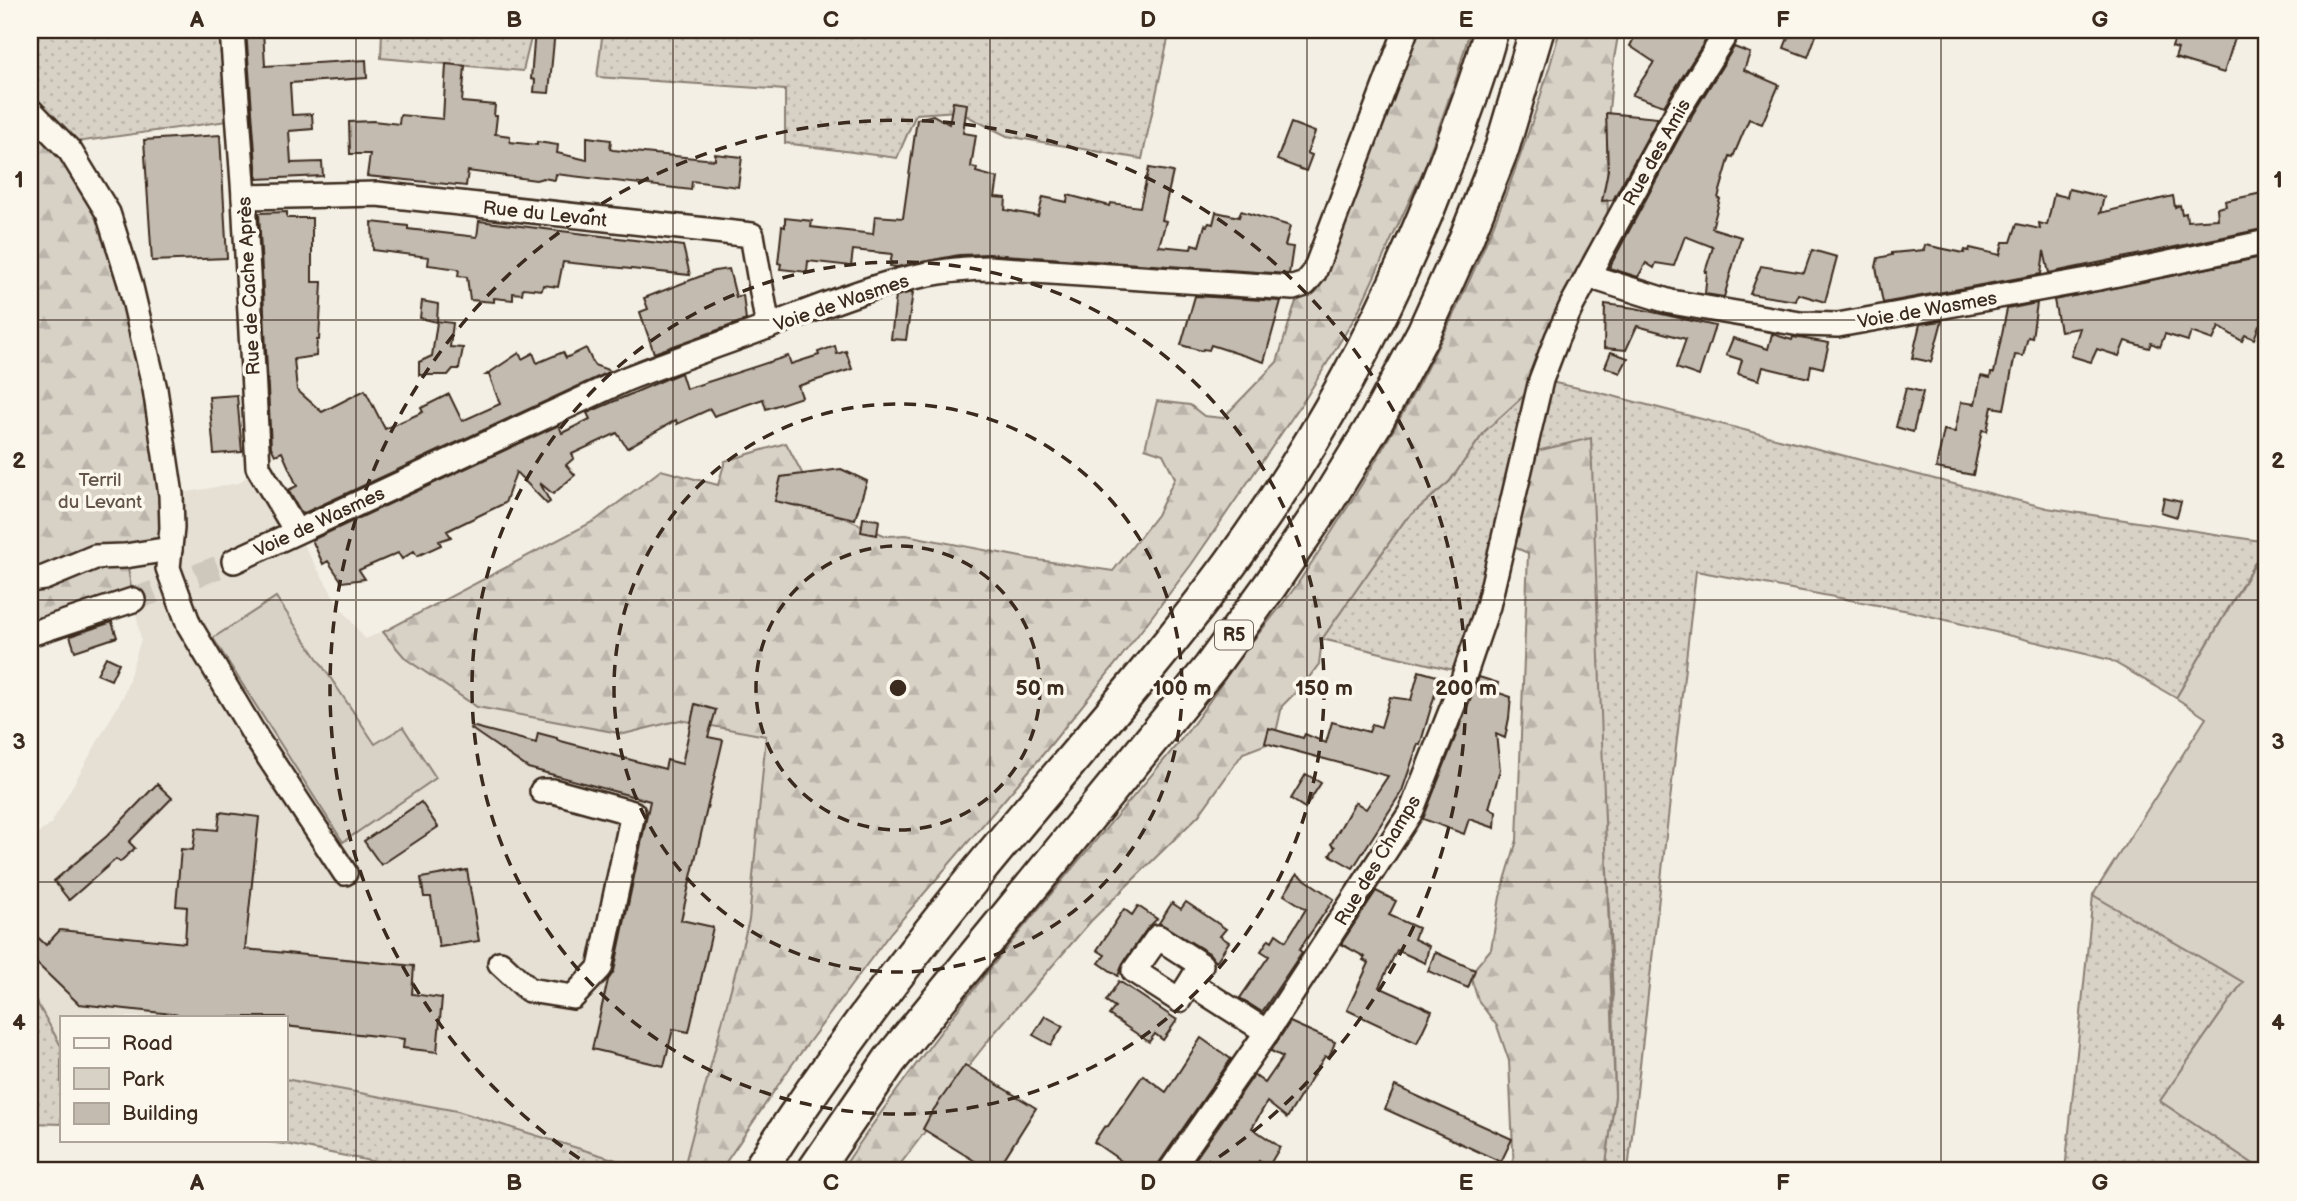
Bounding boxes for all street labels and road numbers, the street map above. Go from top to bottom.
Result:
street label: Rue des Amis [1619,95,1696,210]
street label: Rue de Cache Après [233,196,266,376]
street label: Rue du Levant [482,197,608,232]
street label: Voie de Wasmes [771,270,912,337]
street label: Voie de Wasmes [1856,287,1999,334]
street label: Voie de Wasmes [251,482,388,563]
road number: R5 [1215,620,1253,650]
street label: Rue des Champs [1330,791,1426,930]

